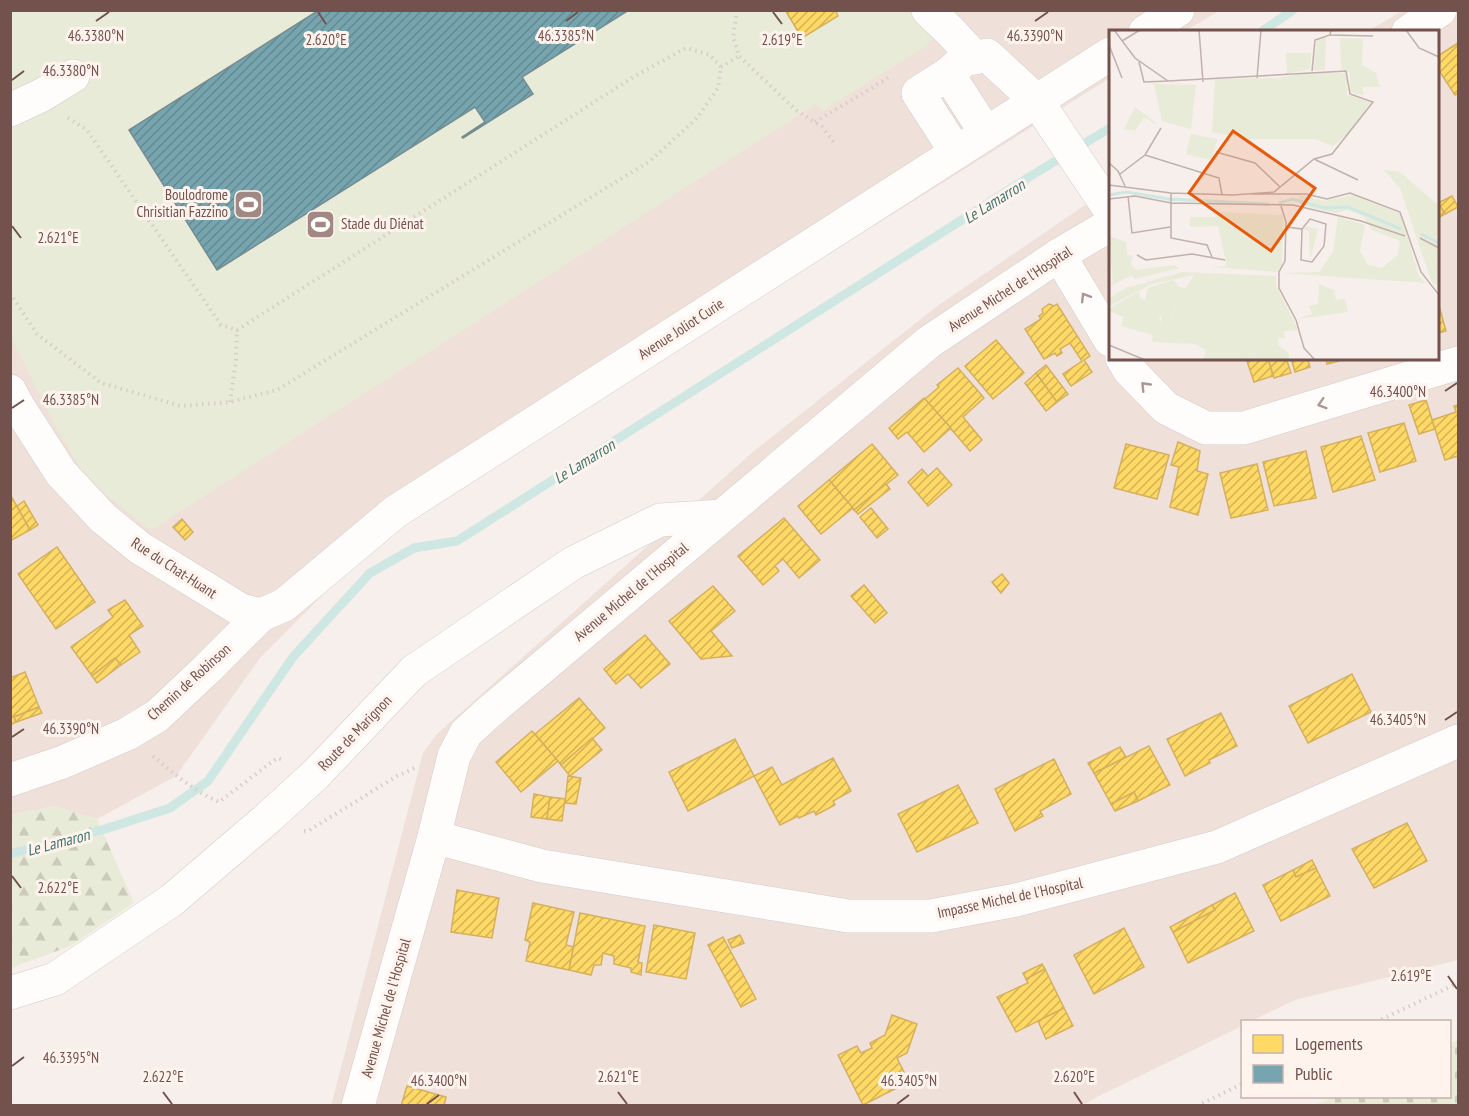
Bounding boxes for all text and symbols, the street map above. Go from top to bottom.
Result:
text: 46.3380°N [68,26,124,45]
text: 46.3385°N [538,26,594,45]
text: 46.3390°N [1007,26,1063,45]
text: 2.620°E [305,30,347,49]
text: 2.619°E [761,30,803,49]
inset map [1109,30,1439,360]
text: 46.3380°N [43,61,99,80]
water label: Le Lamarron [960,174,1029,228]
place label: Boulodrome Chrisitian Fazzino [136,185,228,221]
sports icon: Boulodrome Chrisitian Fazzino [233,188,265,220]
sports icon: Stade du Diénat [304,208,336,240]
place label: Stade du Diénat [341,214,424,233]
text: 2.621°E [37,228,79,247]
street label: Avenue Michel de l'Hospital [944,241,1076,336]
one-way arrow [1081,293,1092,304]
street label: Avenue Joliot Curie [634,294,727,363]
text: 46.3400°N [1370,382,1426,401]
one-way arrow [1141,383,1152,394]
text: 46.3385°N [43,390,99,409]
one-way arrow [1317,397,1328,409]
water label: Le Lamarron [550,434,619,488]
street label: Rue du Chat-Huant [128,533,221,602]
street label: Avenue Michel de l'Hospital [569,538,692,645]
street label: Chemin de Robinson [143,639,234,724]
street label: Route de Marignon [314,691,395,774]
text: 46.3405°N [1370,710,1426,729]
text: 46.3390°N [43,719,99,738]
water label: Le Lamaron [25,824,92,860]
street label: Impasse Michel de l'Hospital [936,873,1085,922]
text: 2.622°E [37,878,79,897]
street label: Avenue Michel de l'Hospital [357,936,415,1080]
text: 2.619°E [1390,966,1432,985]
legend [1241,1020,1451,1098]
text: Logements [1295,1032,1363,1055]
text: 46.3395°N [43,1048,99,1067]
text: Public [1295,1062,1333,1085]
text: 2.622°E [142,1067,184,1086]
text: 2.621°E [597,1067,639,1086]
text: 2.620°E [1053,1067,1095,1086]
text: 46.3400°N [411,1071,467,1090]
text: 46.3405°N [881,1071,937,1090]

